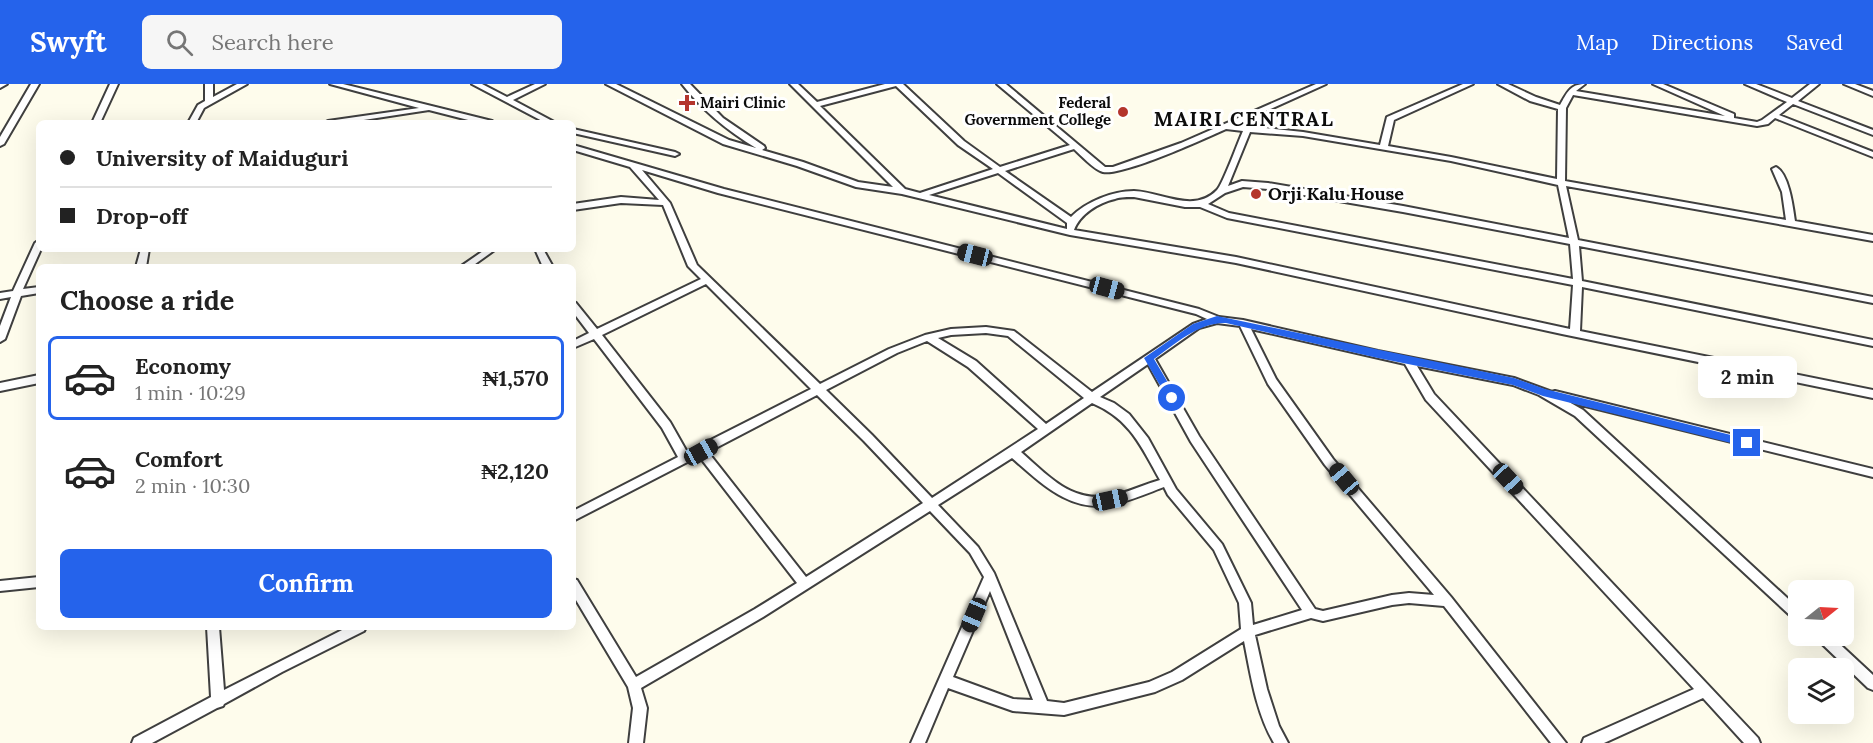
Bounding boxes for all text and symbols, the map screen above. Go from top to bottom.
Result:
search box [142,15,562,69]
text: Swyft [30,24,106,60]
icon: search [163,26,196,59]
text: Search here [211,28,334,56]
text: Map [1576,29,1619,56]
text: Directions [1652,29,1753,56]
text: Saved [1786,29,1843,56]
place label: Mairi Clinic [700,93,786,112]
place label: Federal Government College [965,93,1111,129]
marker: Mairi Clinic [678,94,696,112]
marker: Federal Government College [1116,105,1130,119]
district label: MAIRI CENTRAL [1154,106,1334,131]
text: University of Maiduguri [96,144,348,172]
place label: Orji Kalu House [1268,182,1404,205]
marker: Orji Kalu House [1249,187,1263,201]
text: Drop-off [96,202,188,230]
car [955,242,995,268]
car [1087,275,1127,301]
text: Choose a ride [60,283,234,317]
icon: car [63,351,117,405]
text: Economy [135,352,231,380]
callout: 2 min [1698,356,1796,398]
text: ₦1,570 [482,364,549,392]
text: 2 min [1721,364,1774,389]
text: 1 min · 10:29 [135,380,246,405]
route start [1158,384,1185,411]
route end [1733,429,1760,456]
car [681,435,721,469]
icon: car [63,444,117,498]
text: Comfort [135,445,223,473]
text: ₦2,120 [481,457,549,485]
car [1326,459,1362,499]
car [1489,460,1527,498]
text: 2 min · 10:30 [135,473,250,498]
car [1091,487,1129,513]
button: Confirm [60,549,552,618]
north arrow [1788,580,1854,646]
map controls [1788,580,1854,724]
car [959,595,989,635]
button: layers [1788,658,1854,724]

